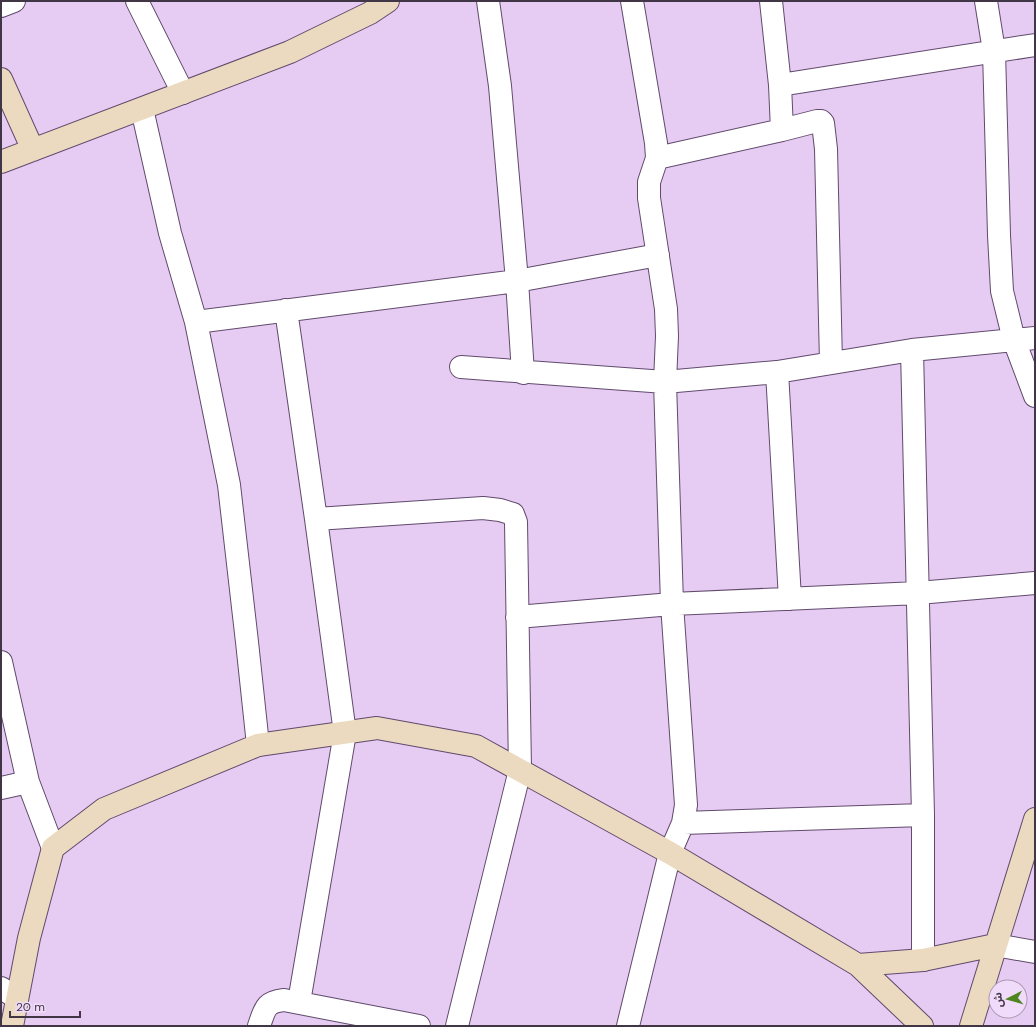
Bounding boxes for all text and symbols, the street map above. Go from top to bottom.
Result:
north arrow [988,979,1028,1019]
text: ش [990,992,1006,1008]
scale bar [10,993,80,1019]
text: 20 m [16,999,45,1015]

